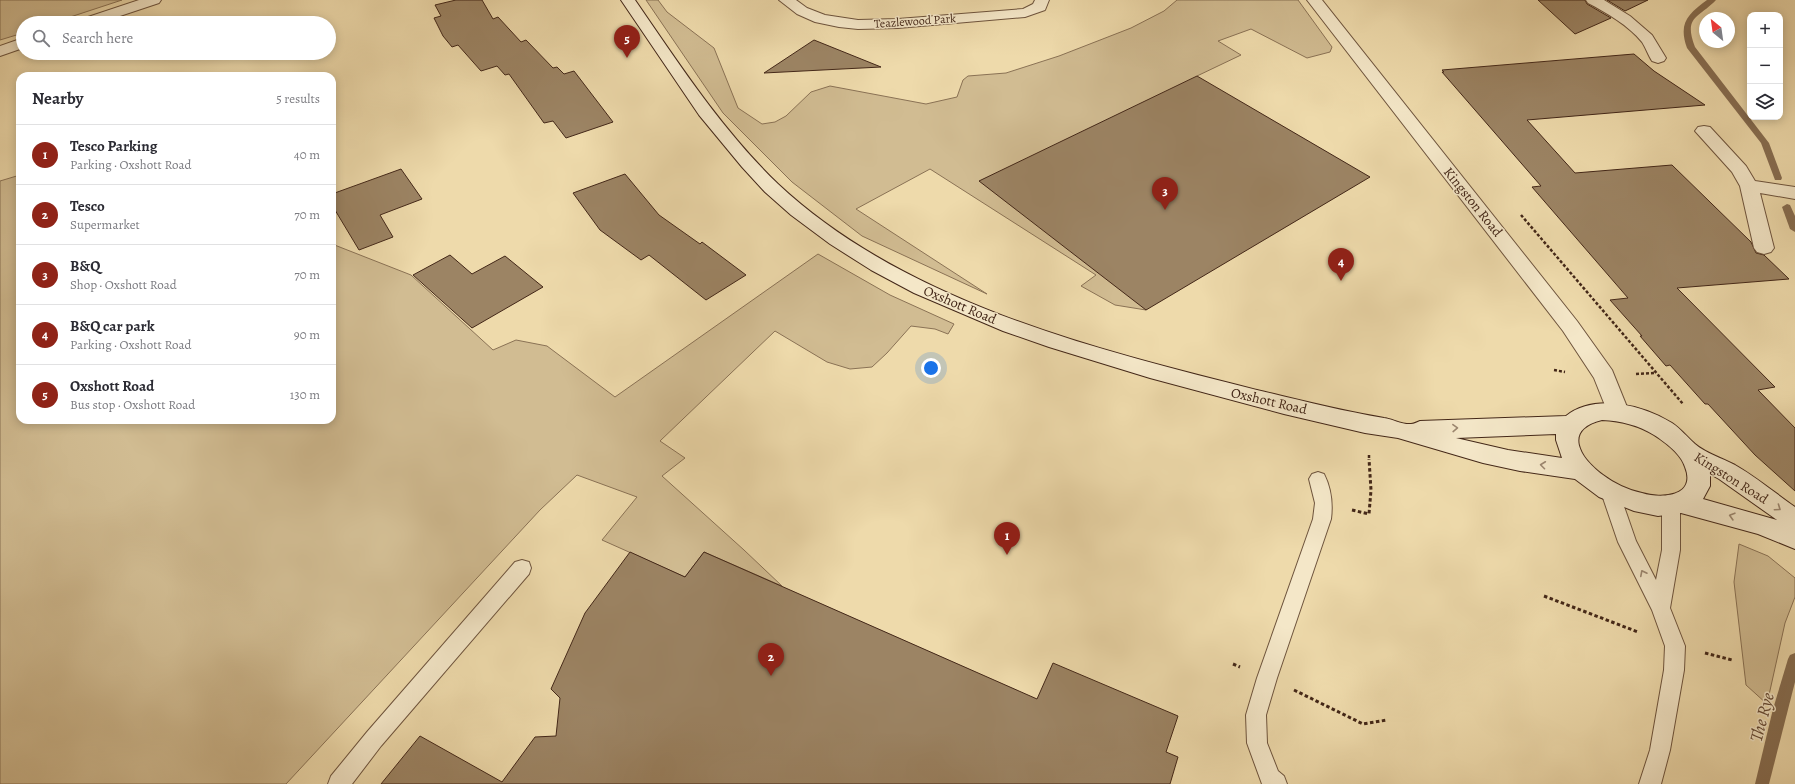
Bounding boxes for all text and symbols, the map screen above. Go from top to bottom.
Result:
street label: Teazlewood Park [873,10,957,32]
north arrow [1699,12,1735,48]
map controls [1747,12,1783,120]
button: + [1747,12,1783,48]
search box [16,16,336,60]
pin: 5 [614,25,640,58]
icon: search [30,27,52,49]
text: Search here [62,28,133,48]
button: − [1747,48,1783,84]
button: layers [1747,84,1783,120]
text: Nearby [32,87,83,110]
text: 5 results [276,90,320,107]
text: Tesco Parking [70,136,157,156]
text: 1 [43,146,47,163]
text: 40 m [294,146,320,163]
text: Parking · Oxshott Road [70,156,191,173]
street label: Kingston Road [1439,163,1507,241]
pin: 3 [1152,177,1178,210]
text: Tesco [70,196,105,216]
text: 2 [42,206,48,223]
text: 70 m [294,206,320,223]
text: Supermarket [70,216,140,233]
pin: 4 [1328,248,1354,281]
text: B&Q [70,256,100,276]
text: 3 [42,266,48,283]
text: 70 m [294,266,320,283]
text: Shop · Oxshott Road [70,276,177,293]
street label: Oxshott Road [921,281,1000,329]
text: B&Q car park [70,316,154,336]
text: 4 [42,326,48,343]
text: 90 m [294,326,320,343]
text: Parking · Oxshott Road [70,336,191,353]
your location [921,358,941,378]
text: Oxshott Road [70,376,154,396]
street label: Oxshott Road [1229,383,1309,419]
text: 5 [42,386,48,403]
text: 130 m [290,386,320,403]
text: Bus stop · Oxshott Road [70,396,195,413]
one-way arrow [1452,424,1458,432]
street label: Kingston Road [1690,448,1772,509]
one-way arrow [1540,461,1546,470]
one-way arrow [1774,503,1781,510]
one-way arrow [1728,513,1735,521]
pin: 1 [994,522,1020,555]
one-way arrow [1640,570,1647,577]
pin: 2 [758,643,784,676]
water label: The Rye [1744,689,1780,744]

